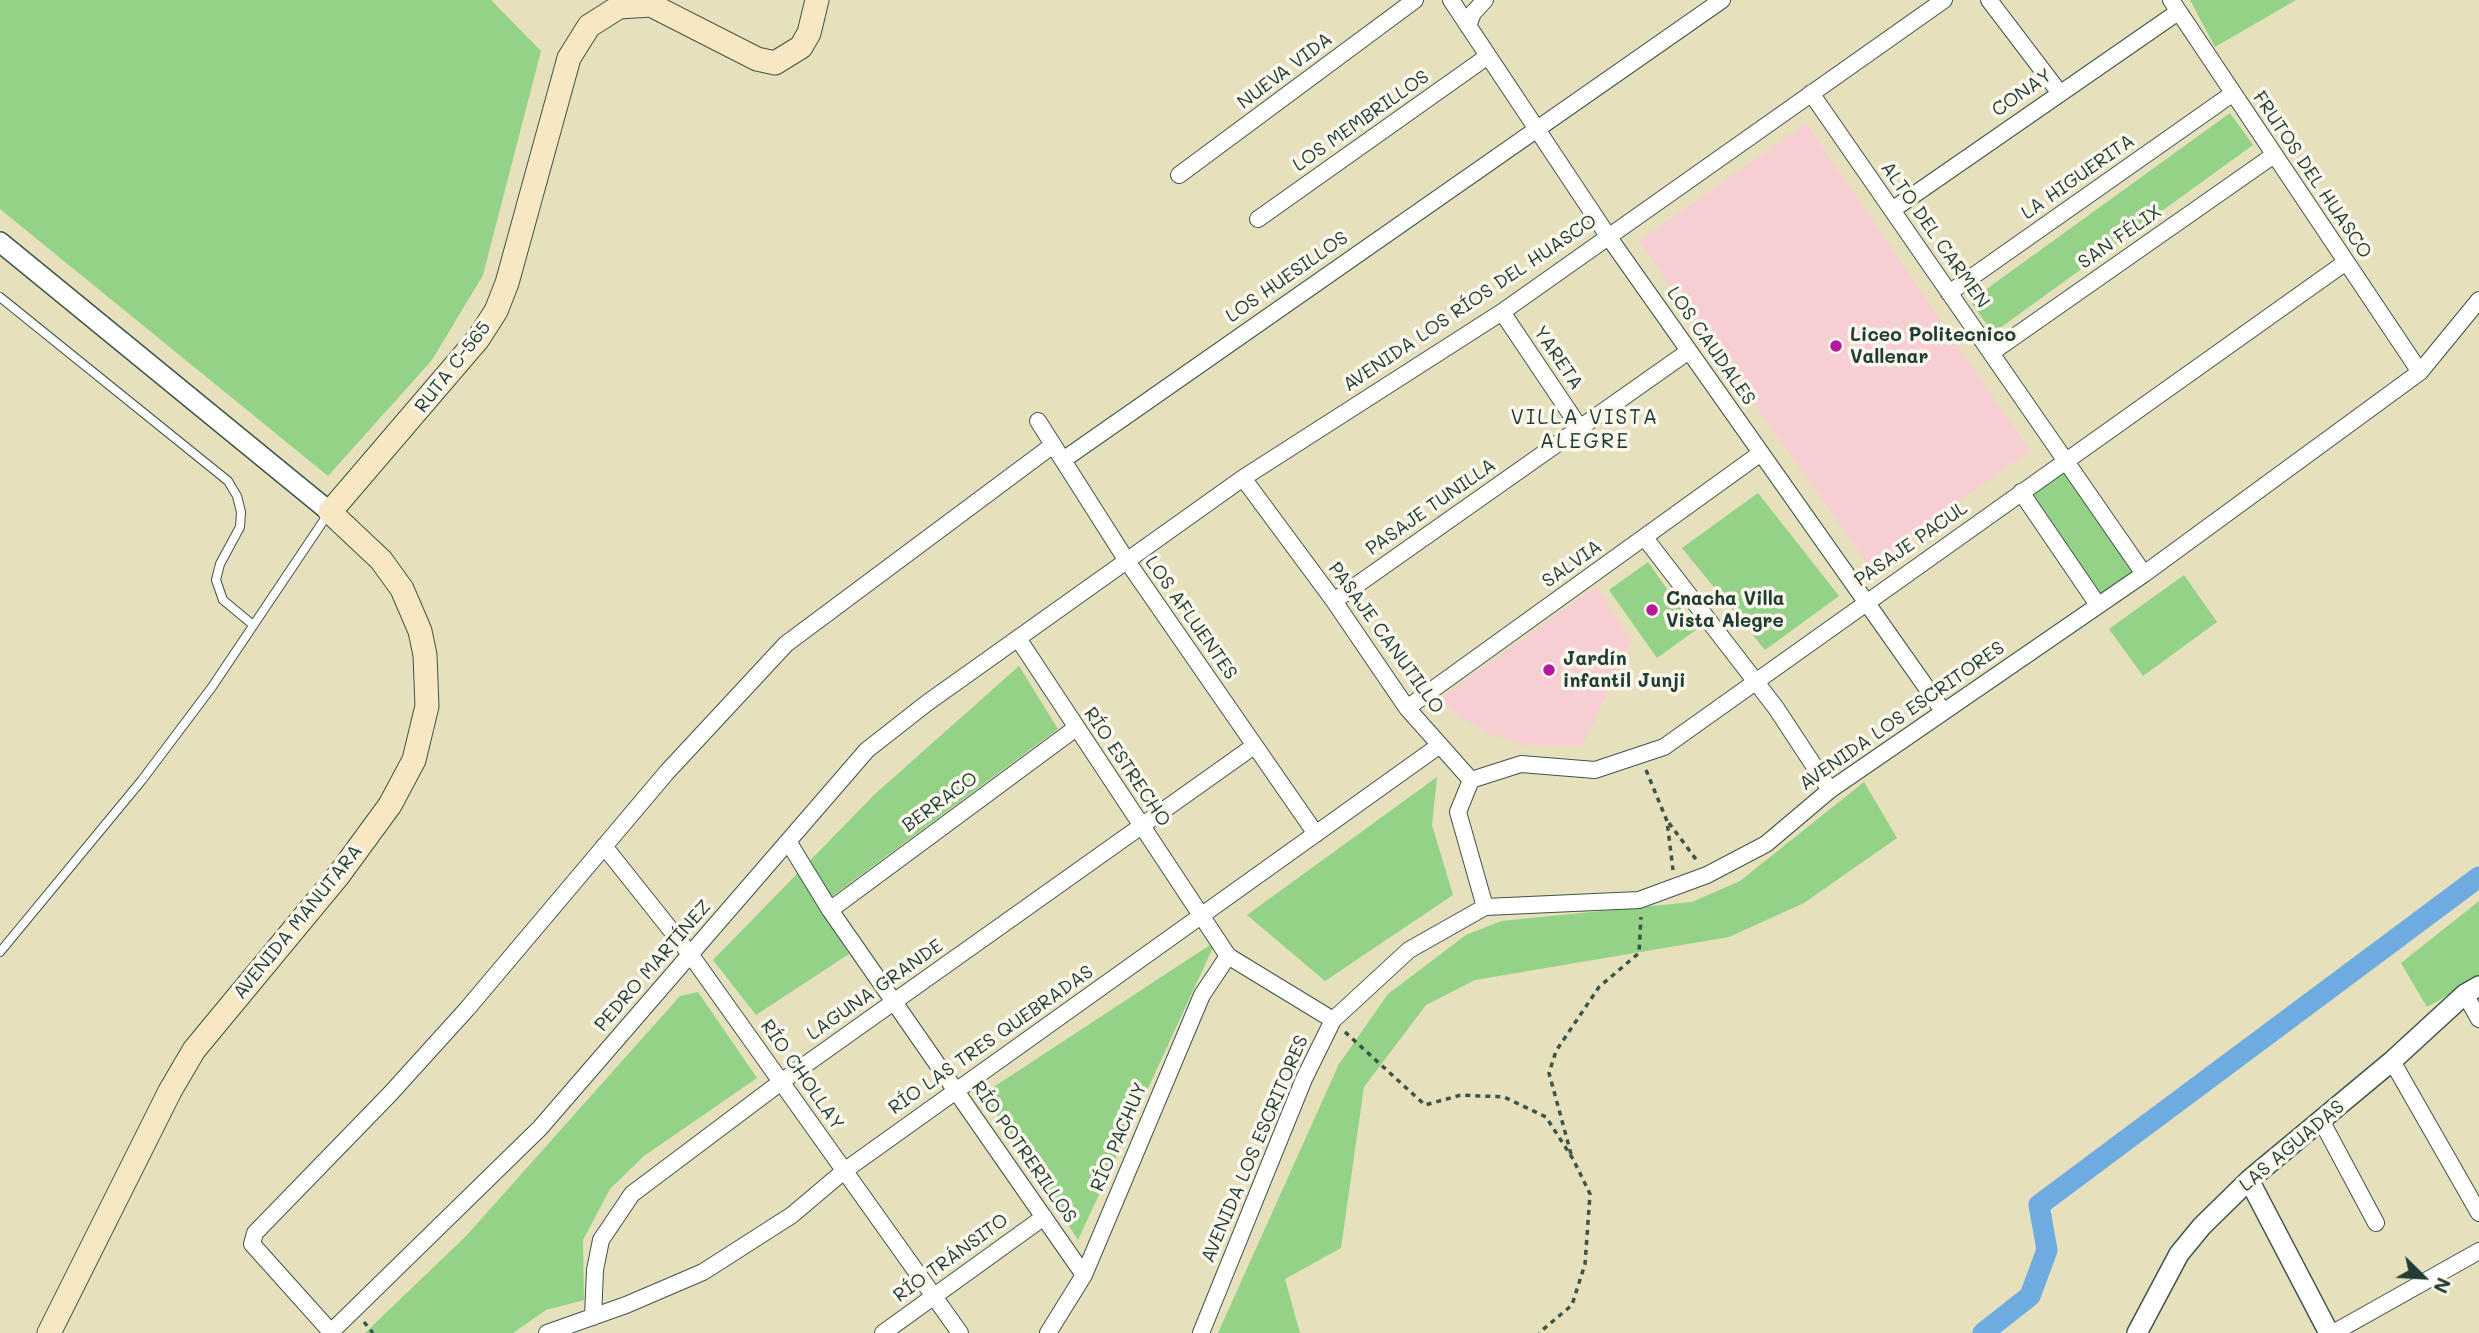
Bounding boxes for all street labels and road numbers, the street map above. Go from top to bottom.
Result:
street label: NUEVA VIDA [1233,28,1337,114]
street label: CONAY [1988,64,2056,122]
street label: LOS MEMBRILLOS [1289,65,1433,177]
street label: FRUTOS DEL HUASCO [2248,87,2376,263]
street label: LA HIGUERITA [2017,130,2139,224]
street label: ALTO DEL CARMEN [1876,157,1994,313]
street label: SAN FÉLIX [2074,200,2166,274]
street label: AVENIDA LOS RÍOS DEL HUASCO [1339,209,1601,397]
street label: LOS HUESILLOS [1222,226,1352,328]
street label: LOS CAUDALES [1662,283,1760,409]
street label: RUTA C-565 [410,317,496,417]
street label: YARETA [1528,322,1588,394]
street label: PASAJE TUNILLA [1362,454,1500,560]
street label: PASAJE PACUL [1850,497,1972,591]
street label: SALVIA [1538,535,1606,593]
street label: LOS AFLUENTES [1140,552,1242,684]
street label: PASAJE CANUTILLO [1323,558,1449,718]
street label: AVENIDA LOS ESCRITORES [1795,636,2009,796]
street label: RÍO ESTRECHO [1079,703,1175,831]
street label: BERRACO [898,767,982,837]
street label: AVENIDA MANUTARA [229,840,367,1004]
street label: PEDRO MARTÍNEZ [590,896,716,1036]
street label: LAGUNA GRANDE [803,935,947,1045]
street label: RÍO LAS TRES QUEBRADAS [884,961,1098,1119]
street label: RÍO CHOLLAY [756,1015,848,1135]
street label: AVENIDA LOS ESCRITORES [1197,1032,1313,1266]
street label: RÍO POTRERILLOS [966,1077,1082,1227]
street label: RÍO PACHUY [1086,1079,1152,1195]
street label: LAS AGUADAS [2235,1096,2349,1196]
street label: RÍO TRÁNSITO [889,1209,1013,1307]

